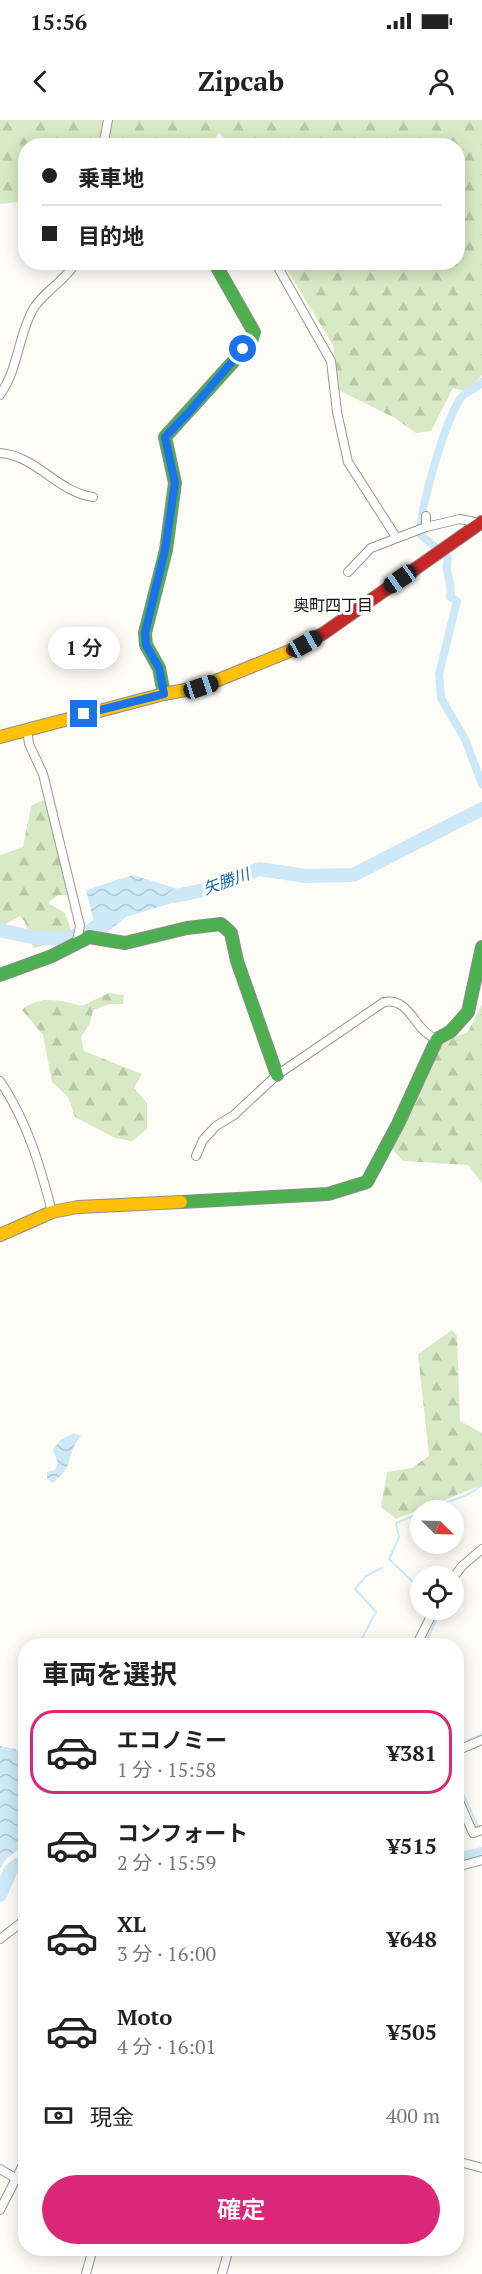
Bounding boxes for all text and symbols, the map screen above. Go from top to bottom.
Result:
text: 15:56 [30,7,87,36]
text: Zipcab [198,63,284,99]
icon: back [24,65,57,98]
icon: person [425,65,458,98]
text: 乗車地 [78,163,144,192]
text: 目的地 [78,221,144,250]
route start [229,335,256,362]
car [380,561,420,597]
district label: 奥町四丁目 [293,594,373,616]
callout: 1 分 [48,627,120,669]
car [285,627,325,661]
text: 1 分 [66,634,102,661]
car [181,673,221,701]
route end [70,700,97,727]
water label: 矢勝川 [200,862,254,900]
north arrow [410,1500,464,1554]
map controls [410,1500,464,1620]
button: locate [410,1566,464,1620]
text: 車両を選択 [42,1656,177,1692]
icon: car [45,1725,99,1779]
text: エコノミー [117,1725,227,1754]
text: ¥381 [387,1738,437,1767]
text: 1 分 · 15:58 [117,1756,216,1783]
icon: car [45,1818,99,1872]
text: コンフォート [117,1818,248,1847]
text: ¥515 [387,1831,437,1860]
text: 2 分 · 15:59 [117,1849,216,1876]
text: XL [117,1909,146,1938]
icon: car [45,1911,99,1965]
text: ¥648 [387,1924,437,1953]
text: 3 分 · 16:00 [117,1940,216,1967]
text: Moto [117,2002,172,2031]
icon: car [45,2004,99,2058]
text: ¥505 [387,2017,437,2046]
text: 4 分 · 16:01 [117,2033,216,2060]
icon: cash [42,2099,75,2132]
text: 現金 [90,2102,134,2131]
text: 400 m [386,2102,440,2129]
button: 確定 [42,2175,440,2244]

